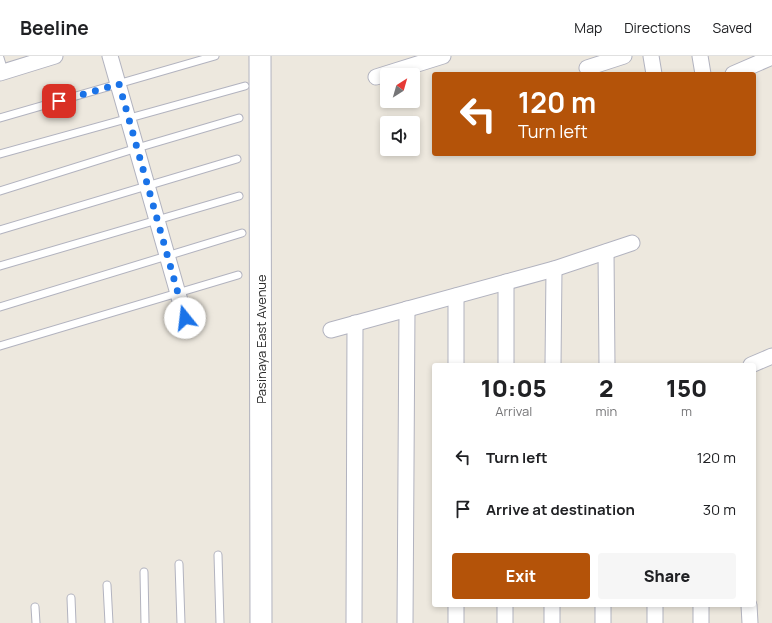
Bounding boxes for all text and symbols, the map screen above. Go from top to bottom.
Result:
text: Beeline [20,15,89,41]
text: Map [574,18,602,37]
text: Directions [624,18,691,37]
text: Saved [713,18,752,37]
north arrow [380,68,420,108]
map controls [380,68,420,156]
text: 120 m [518,83,596,121]
pin [42,84,76,118]
icon: left [452,88,504,140]
icon: arrive [48,90,70,112]
button: sound [380,116,420,156]
text: Turn left [518,119,588,143]
street label: Pasinaya East Avenue [252,274,270,404]
position arrow [164,297,206,339]
text: 10:05 [481,371,547,404]
text: 2 [599,371,614,404]
text: 150 [666,371,707,404]
text: Arrival [495,402,532,420]
text: min [595,402,617,420]
text: m [681,402,692,420]
icon: left [452,446,474,468]
text: Turn left [486,447,548,468]
text: 120 m [697,447,736,468]
icon: arrive [452,498,474,520]
text: Arrive at destination [486,499,635,520]
text: 30 m [703,499,736,520]
button: Exit [452,553,590,599]
button: Share [598,553,736,599]

